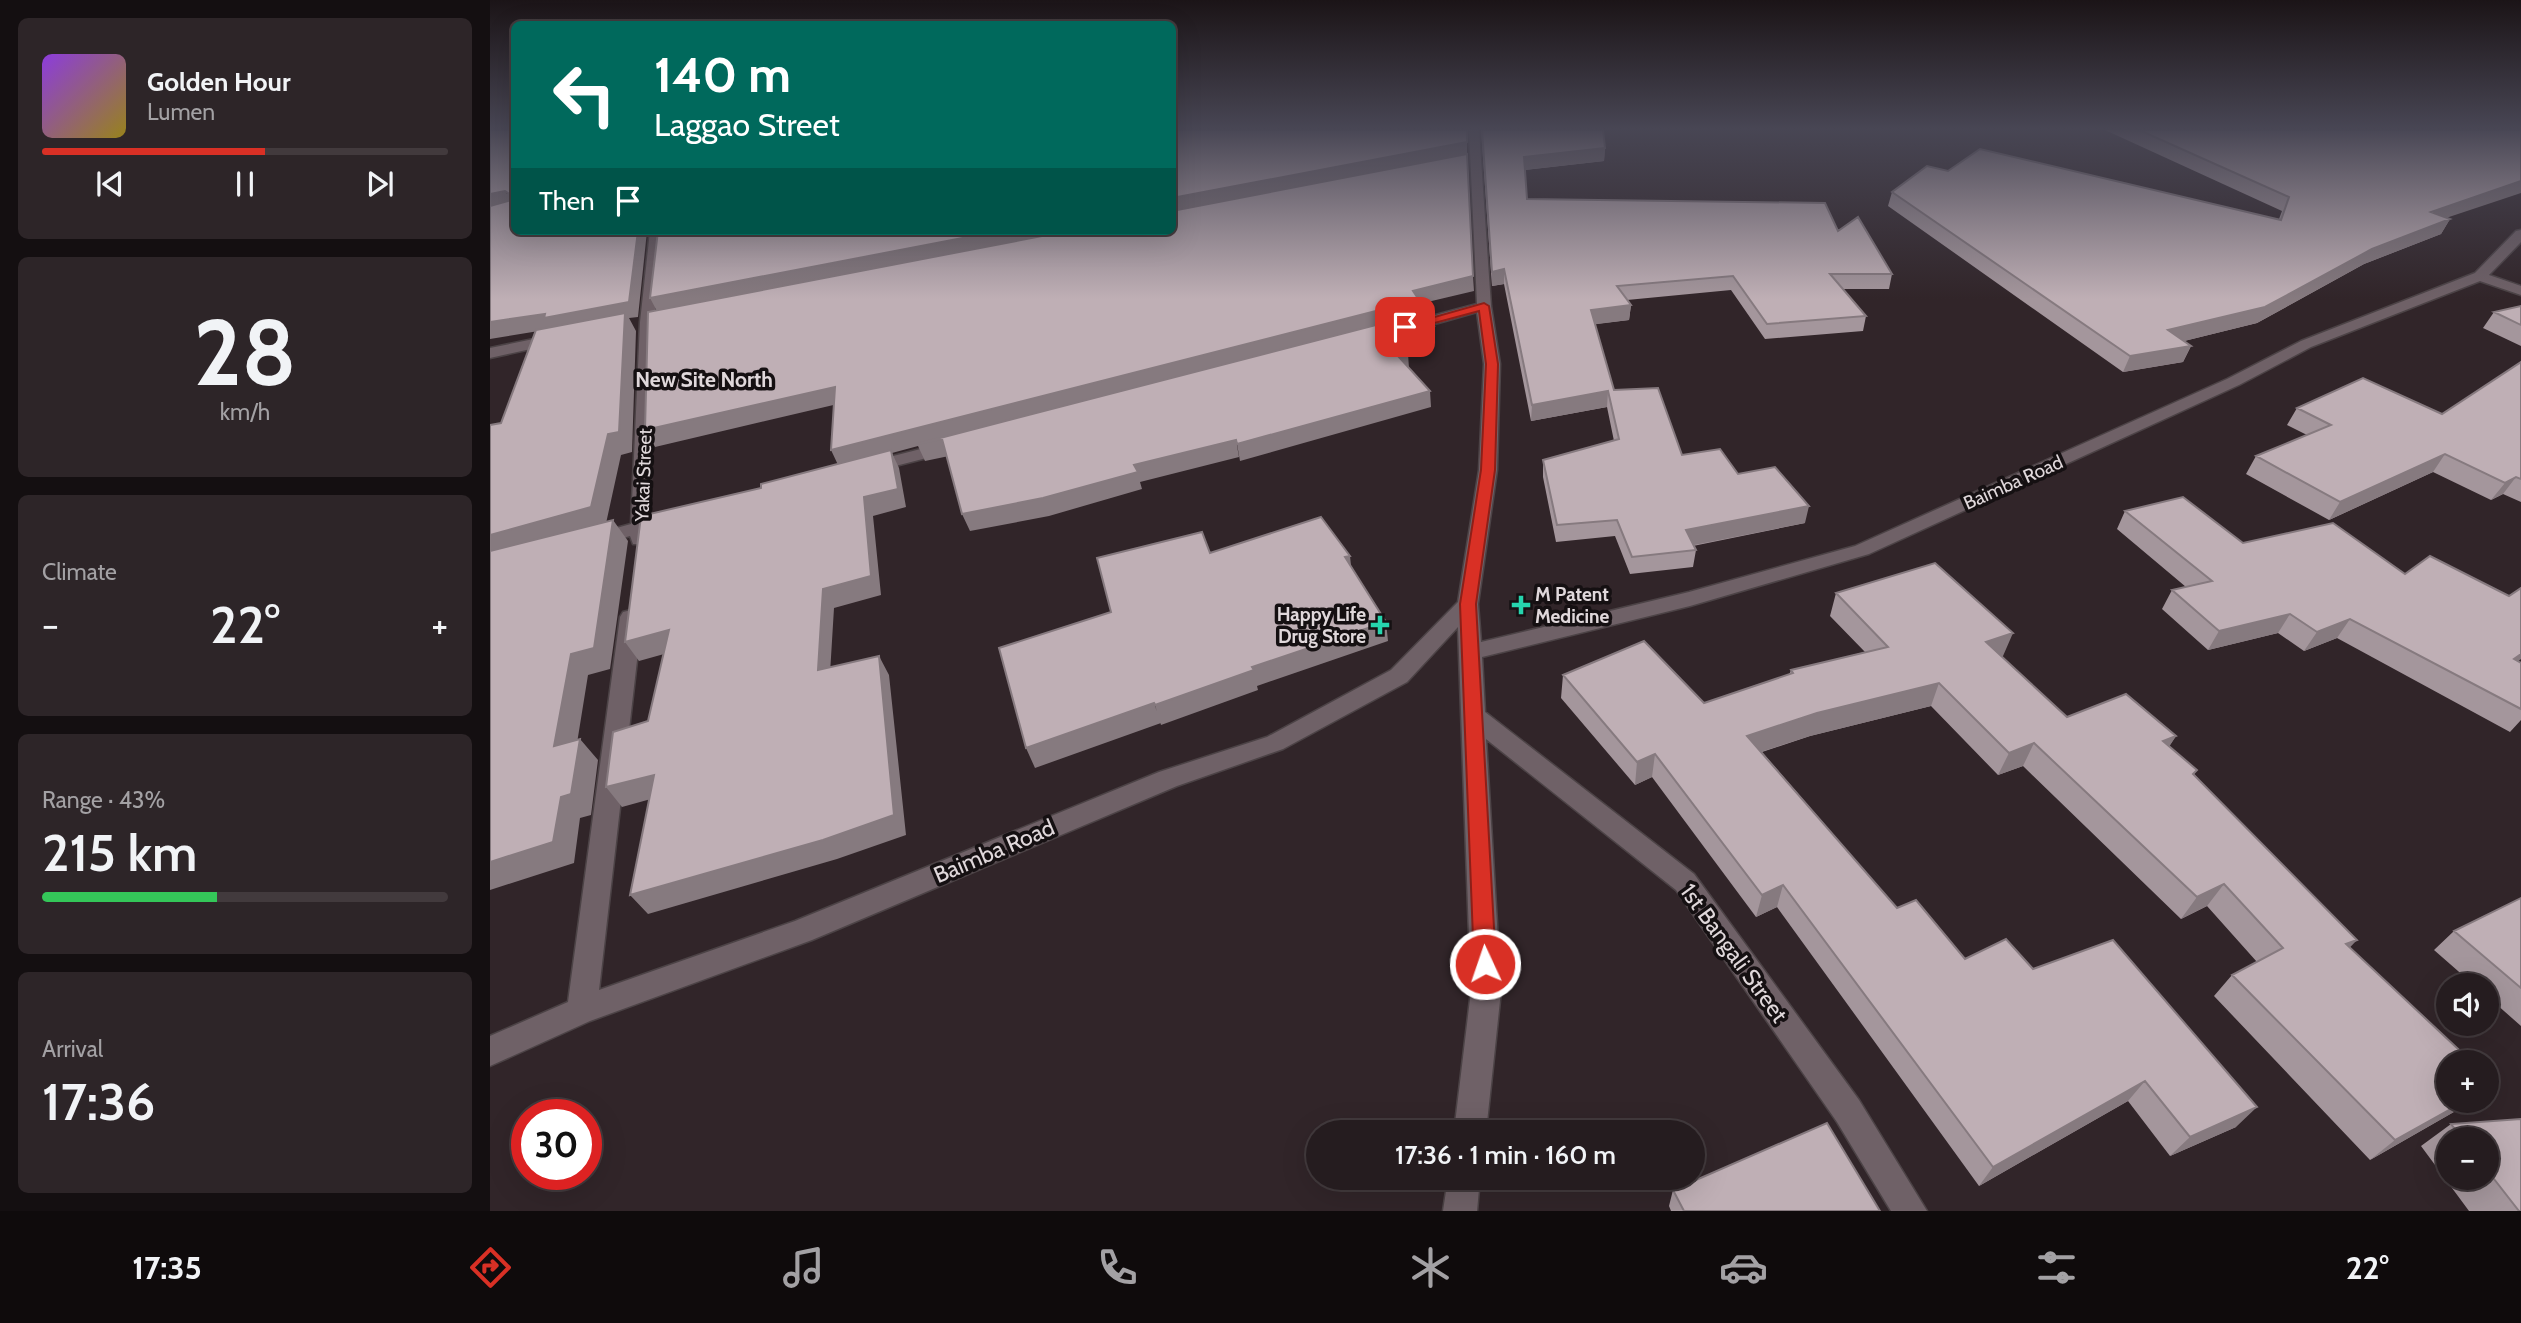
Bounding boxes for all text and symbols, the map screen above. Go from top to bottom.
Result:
text: 140 m [654,45,791,104]
icon: left [539,49,630,140]
text: Golden Hour [147,66,290,98]
text: Lumen [147,98,215,126]
text: Laggao Street [654,105,840,144]
icon: previous [91,165,129,203]
icon: pause [226,165,264,203]
icon: next [361,165,399,203]
icon: arrive [609,182,647,220]
text: Then [539,185,595,217]
text: 28 [193,297,297,408]
pin [1375,297,1435,357]
icon: arrive [1386,308,1424,346]
district label: New Site North [635,367,773,392]
text: km/h [220,398,270,426]
street label: Yakai Street [630,427,657,523]
street label: Baimba Road [1960,450,2066,515]
text: Climate [42,558,117,586]
place label: M Patent Medicine [1535,583,1609,628]
text: 22° [210,593,280,656]
marker: M Patent Medicine [1513,597,1529,613]
text: − [42,601,59,648]
text: + [431,601,448,648]
place label: Happy Life Drug Store [1277,603,1366,648]
marker: Happy Life Drug Store [1372,617,1388,633]
text: Range · 43% [42,786,165,814]
street label: Baimba Road [929,813,1059,889]
text: 215 km [42,821,197,884]
street label: 1st Bangali Street [1674,878,1794,1028]
position arrow [1448,927,1522,1001]
map controls [2436,973,2499,1190]
button: sound [2436,973,2499,1036]
text: Arrival [42,1035,103,1063]
button: + [2436,1050,2499,1113]
text: 17:36 [42,1070,155,1133]
speed limit sign: 30 [511,1099,602,1190]
button: − [2436,1127,2499,1190]
text: 17:36 · 1 min · 160 m [1395,1139,1616,1171]
icon: directions [466,1243,515,1292]
icon: music [779,1243,828,1292]
icon: phone [1093,1243,1142,1292]
icon: climate [1406,1243,1455,1292]
icon: car [1719,1243,1768,1292]
icon: filters [2032,1243,2081,1292]
text: 17:35 [132,1248,202,1287]
text: 22° [2346,1248,2389,1287]

